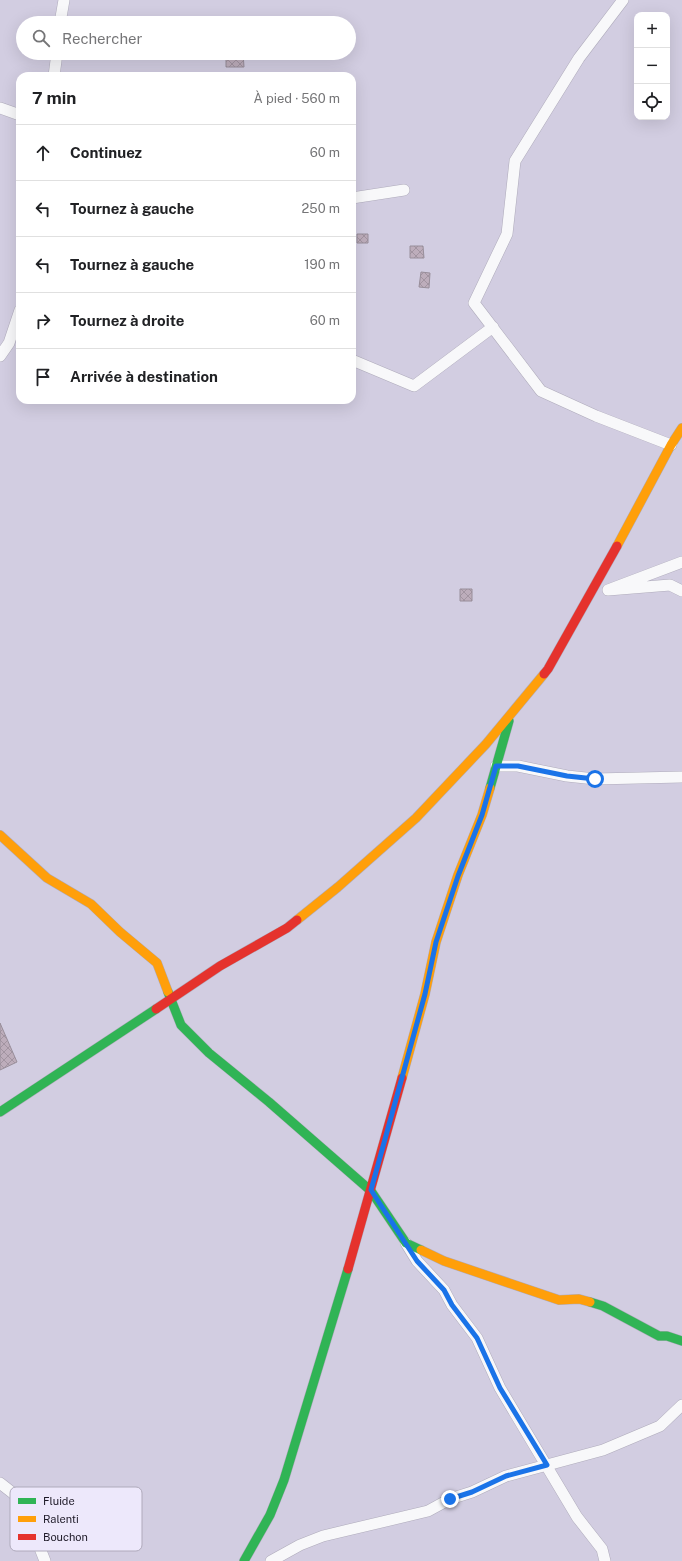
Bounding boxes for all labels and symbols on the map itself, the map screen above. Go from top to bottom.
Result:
route start [586,770,604,788]
legend [10,1487,142,1551]
route end [441,1490,459,1508]
text: Fluide [43,1495,75,1507]
text: Ralenti [43,1513,79,1525]
text: Bouchon [43,1531,88,1543]

